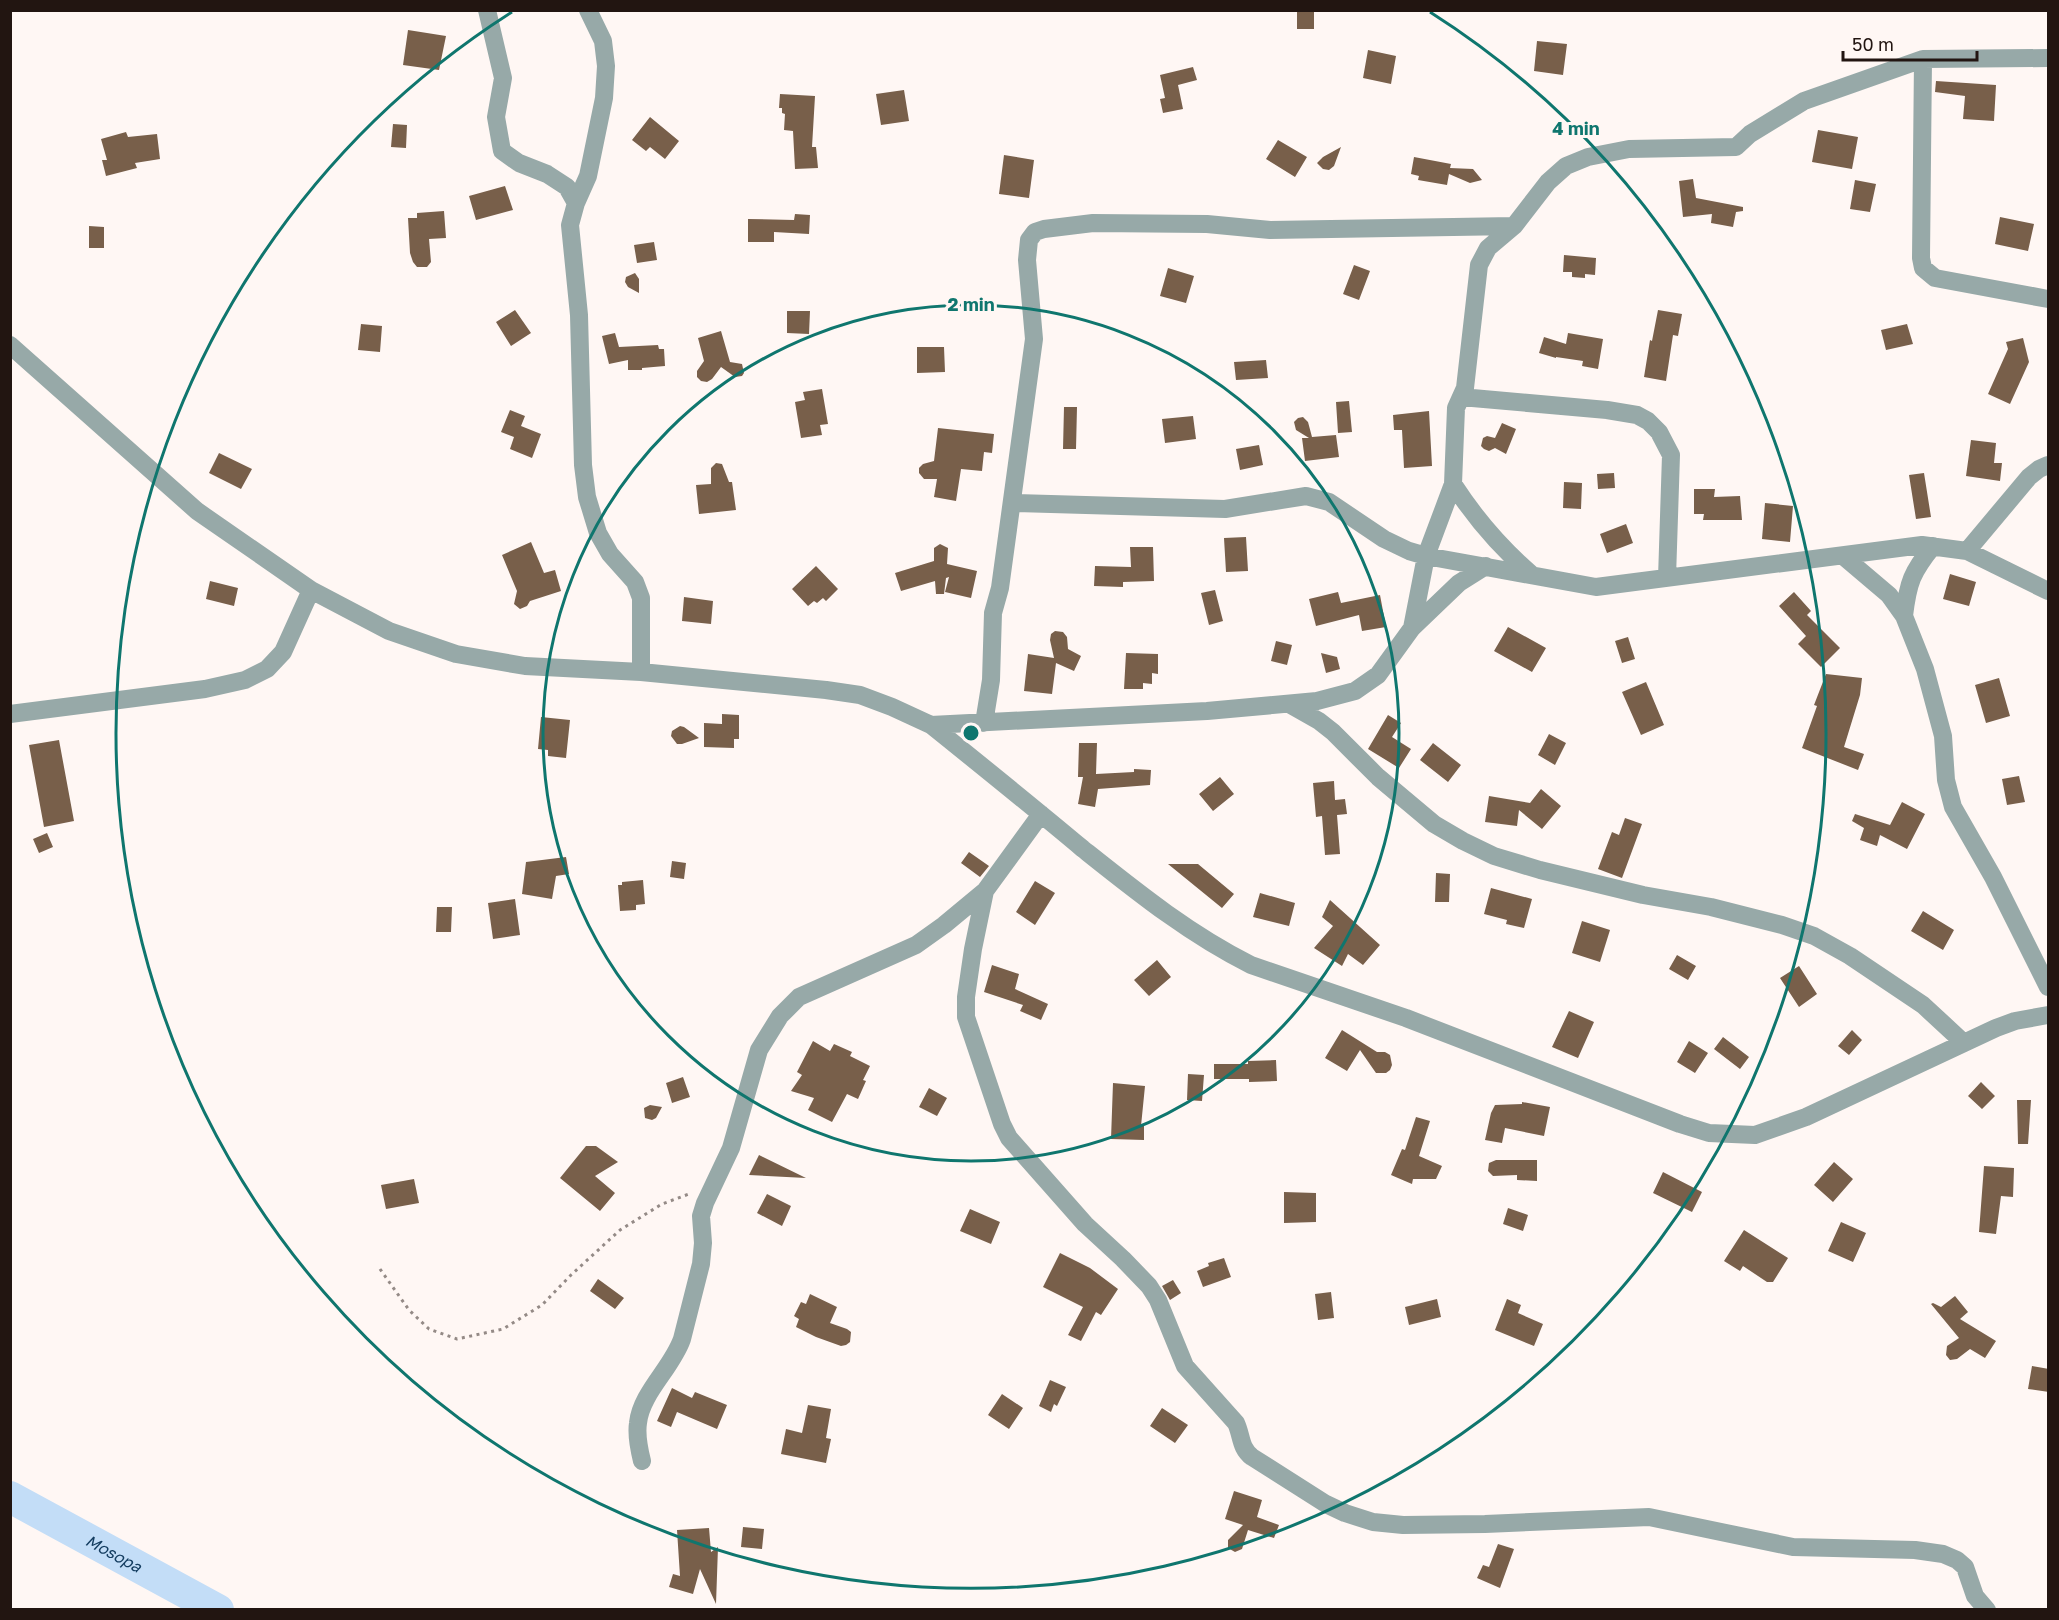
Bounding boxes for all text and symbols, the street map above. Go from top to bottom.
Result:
scale bar [1843,24,1976,62]
text: 50 m [1852,33,1894,55]
text: 4 min [1552,117,1600,139]
text: 2 min [947,293,995,315]
centre of rings [961,723,981,743]
water label: Mosopa [82,1530,146,1577]

